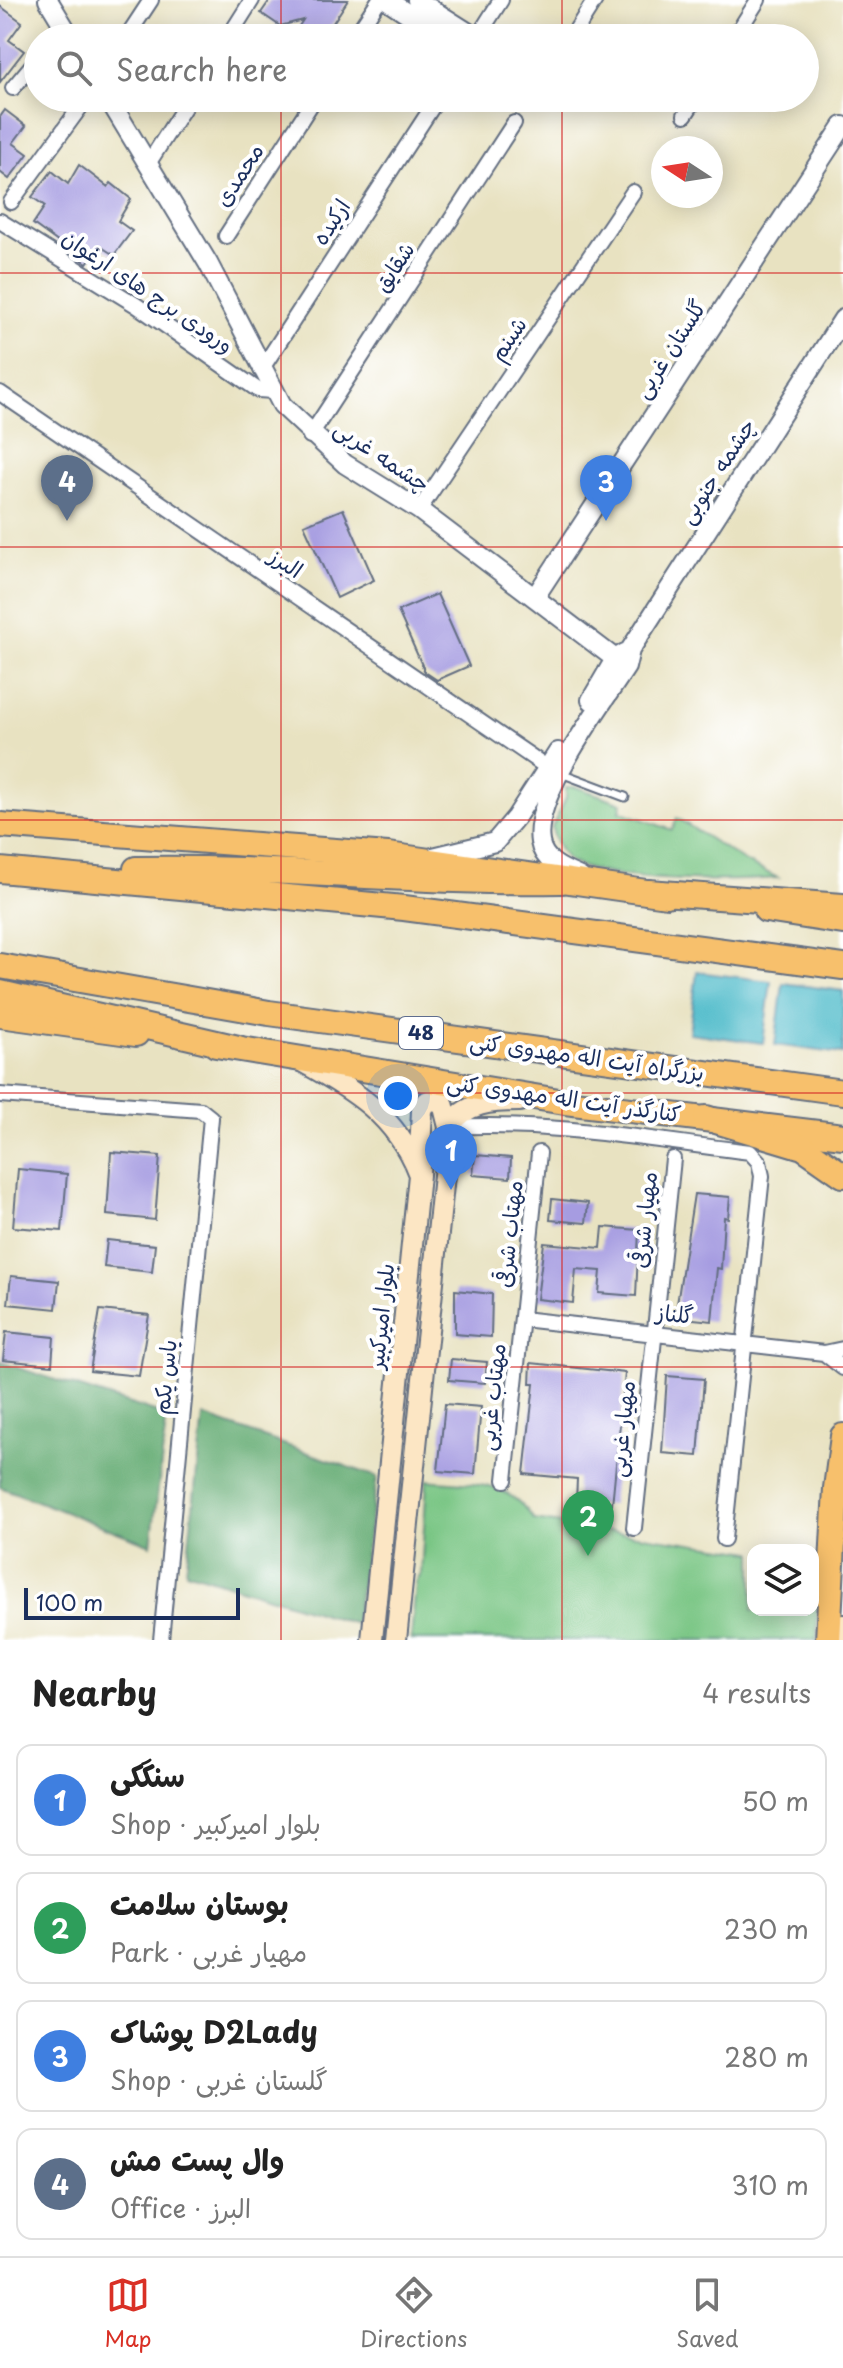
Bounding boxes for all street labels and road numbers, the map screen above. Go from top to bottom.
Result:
street label: محمدی [205,136,271,212]
street label: ارکیده [302,191,357,251]
street label: ورودی برج های ارغوان [56,220,241,360]
street label: شقایق [364,234,421,298]
street label: گلستان غربی [624,292,713,404]
street label: شبنم [480,309,535,368]
street label: چشمه غربی [328,410,437,499]
street label: چشمه جنوبی [669,411,762,529]
street label: البرز [262,537,310,585]
road number: 48 [399,1017,443,1049]
street label: بزرگراه آیت اله مهدوی کنی [468,1023,706,1088]
street label: کنارگذر آیت اله مهدوی کنی [445,1064,683,1129]
street label: مهیار شرقی [621,1170,664,1270]
street label: مهتاب شرقی [485,1178,530,1289]
street label: بلوار امیرکبیر [357,1261,401,1372]
street label: گلناز [653,1294,695,1331]
street label: یاس یکم [143,1338,186,1416]
street label: مهتاب غربی [468,1341,513,1452]
street label: مهیار غربی [599,1379,642,1479]

